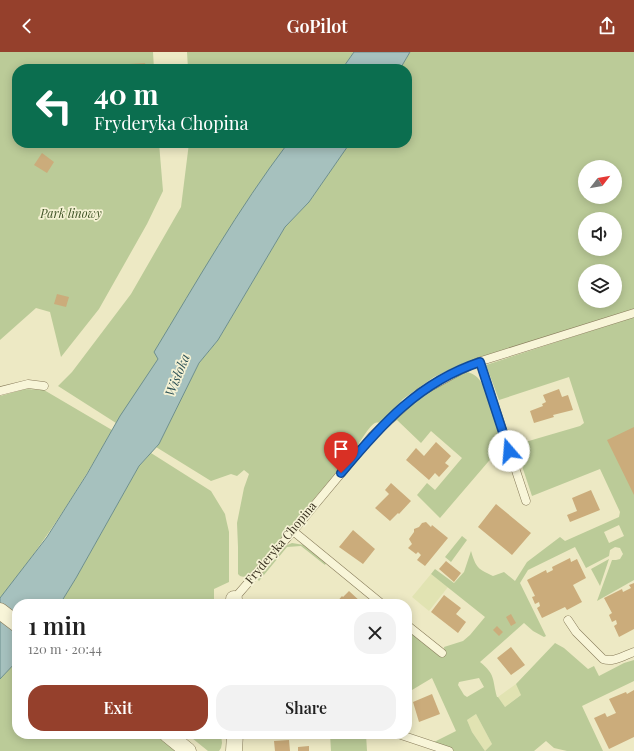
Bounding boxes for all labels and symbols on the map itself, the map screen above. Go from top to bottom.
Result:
north arrow [578,160,622,204]
park label: Park linowy [39,205,102,221]
water label: Wisłoka [160,351,193,399]
position arrow [488,430,530,472]
pin [324,432,358,473]
street label: Fryderyka Chopina [241,498,319,587]

